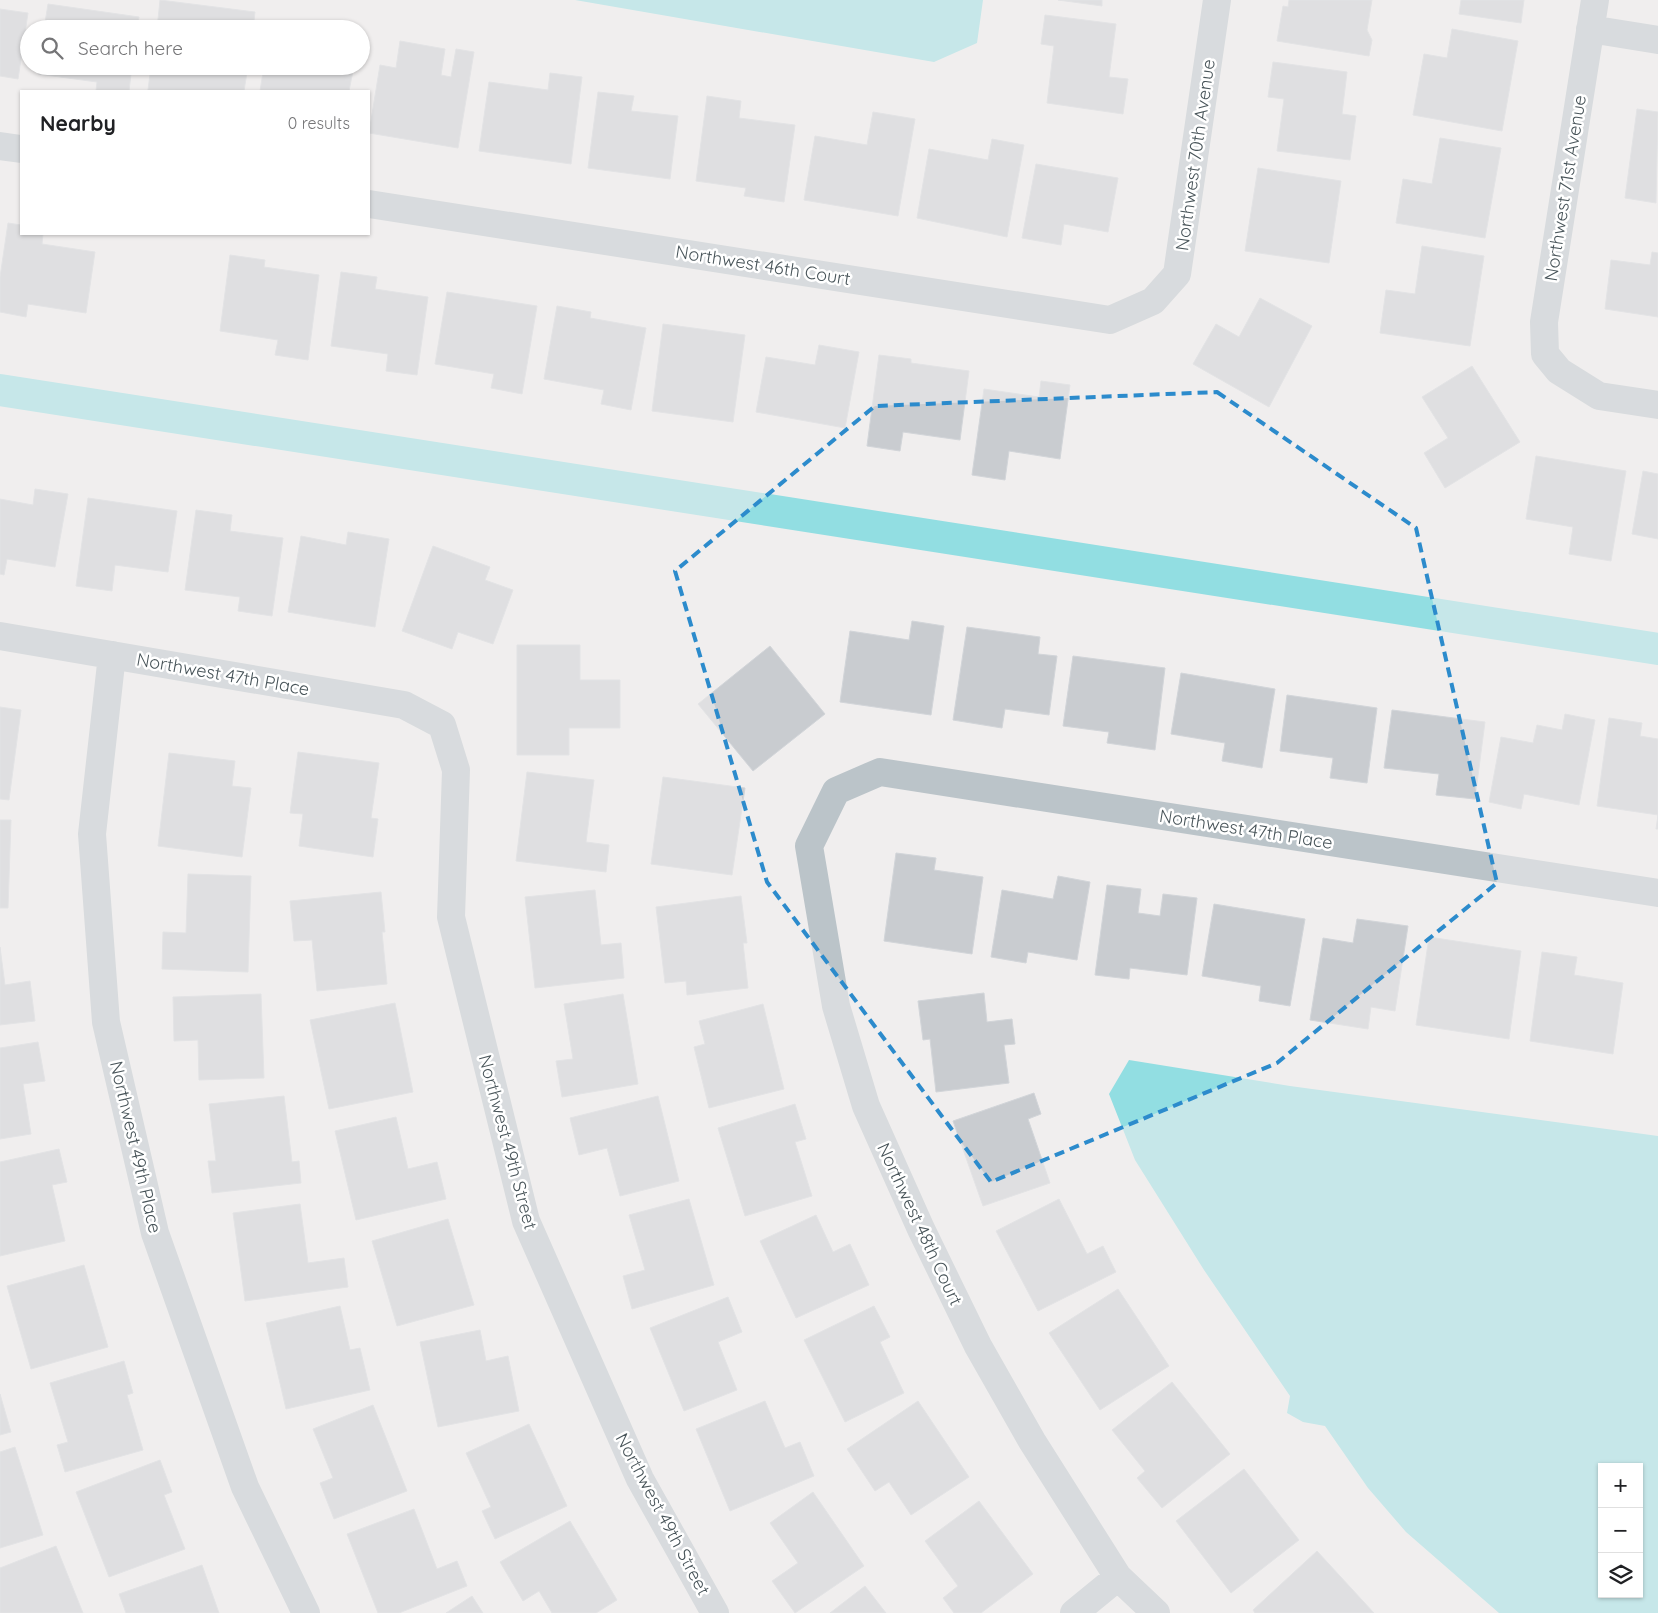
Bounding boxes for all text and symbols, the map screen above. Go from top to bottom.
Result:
search box [20,20,370,75]
icon: search [38,34,66,62]
text: Search here [78,36,183,60]
street label: Northwest 70th Avenue [1170,58,1220,252]
street label: Northwest 71st Avenue [1539,93,1591,283]
text: Nearby [40,110,116,136]
text: 0 results [288,113,350,133]
street label: Northwest 46th Court [674,240,852,290]
street label: Northwest 47th Place [135,647,311,701]
street label: Northwest 47th Place [1158,804,1334,854]
street label: Northwest 49th Street [474,1052,542,1232]
street label: Northwest 49th Place [105,1059,167,1235]
street label: Northwest 48th Court [872,1139,968,1309]
street label: Northwest 49th Street [611,1429,715,1599]
map controls [1598,1463,1643,1598]
button: + [1598,1463,1643,1508]
button: − [1598,1508,1643,1553]
button: layers [1598,1553,1643,1598]

